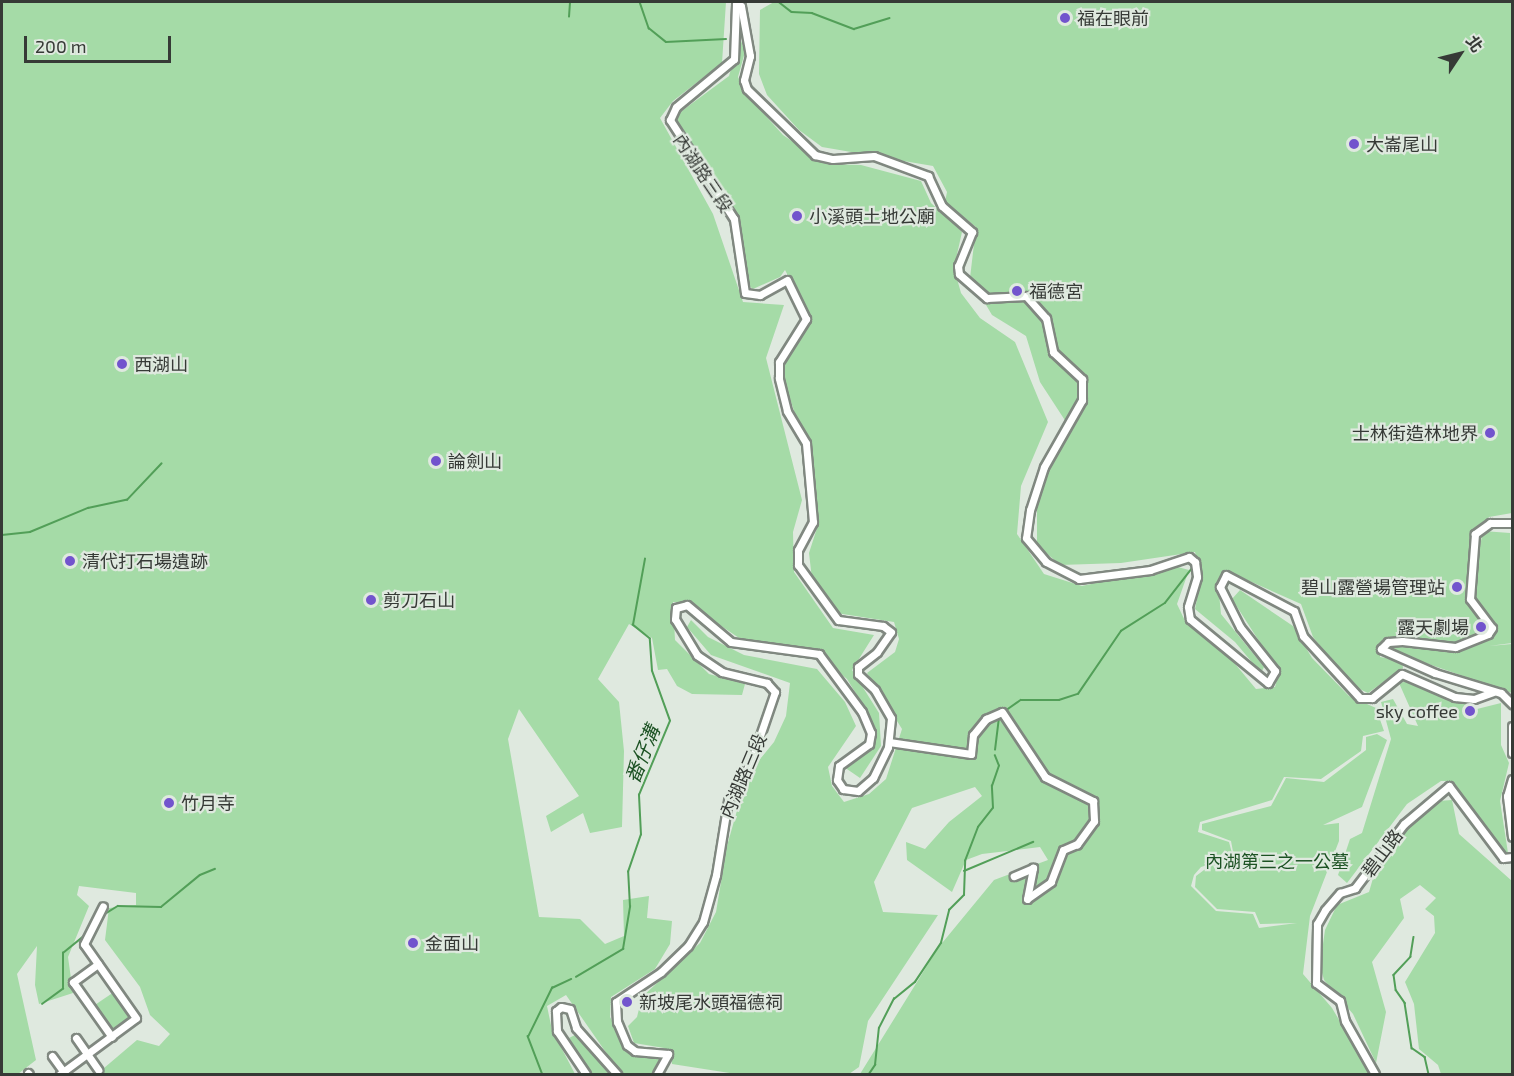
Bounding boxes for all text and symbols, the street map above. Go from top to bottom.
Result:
place label: 福在眼前 [1077,7,1149,29]
marker: 福在眼前 [1058,11,1072,25]
scale bar [27,24,174,62]
north arrow [1430,24,1490,84]
text: 北 [1463,31,1488,55]
text: 200 m [35,35,87,57]
street label: 內湖路三段 [669,130,737,216]
place label: 大崙尾山 [1366,133,1438,155]
marker: 大崙尾山 [1347,137,1361,151]
place label: 小溪頭土地公廟 [809,205,935,227]
marker: 小溪頭土地公廟 [790,209,804,223]
place label: 福德宮 [1029,280,1083,302]
marker: 福德宮 [1010,284,1024,298]
place label: 西湖山 [134,353,188,375]
marker: 西湖山 [115,357,129,371]
place label: 士林街造林地界 [1352,422,1478,444]
marker: 士林街造林地界 [1483,426,1497,440]
place label: 論劍山 [448,450,502,472]
marker: 論劍山 [429,454,443,468]
place label: 清代打石場遺跡 [82,550,208,572]
marker: 清代打石場遺跡 [63,554,77,568]
place label: 碧山露營場管理站 [1301,576,1445,598]
marker: 碧山露營場管理站 [1450,580,1464,594]
place label: 剪刀石山 [383,589,455,611]
marker: 剪刀石山 [364,593,378,607]
place label: 露天劇場 [1397,616,1469,638]
marker: 露天劇場 [1474,620,1488,634]
place label: sky coffee [1375,700,1458,722]
marker: sky coffee [1463,704,1477,718]
water label: 番仔溝 [620,722,664,786]
street label: 內湖路三段 [715,730,771,822]
place label: 竹月寺 [181,792,235,814]
marker: 竹月寺 [162,796,176,810]
street label: 碧山路 [1357,825,1407,881]
park label: 內湖第三之一公墓 [1205,850,1349,872]
place label: 金面山 [425,932,479,954]
marker: 金面山 [406,936,420,950]
place label: 新坡尾水頭福德祠 [639,991,783,1013]
marker: 新坡尾水頭福德祠 [620,995,634,1009]

